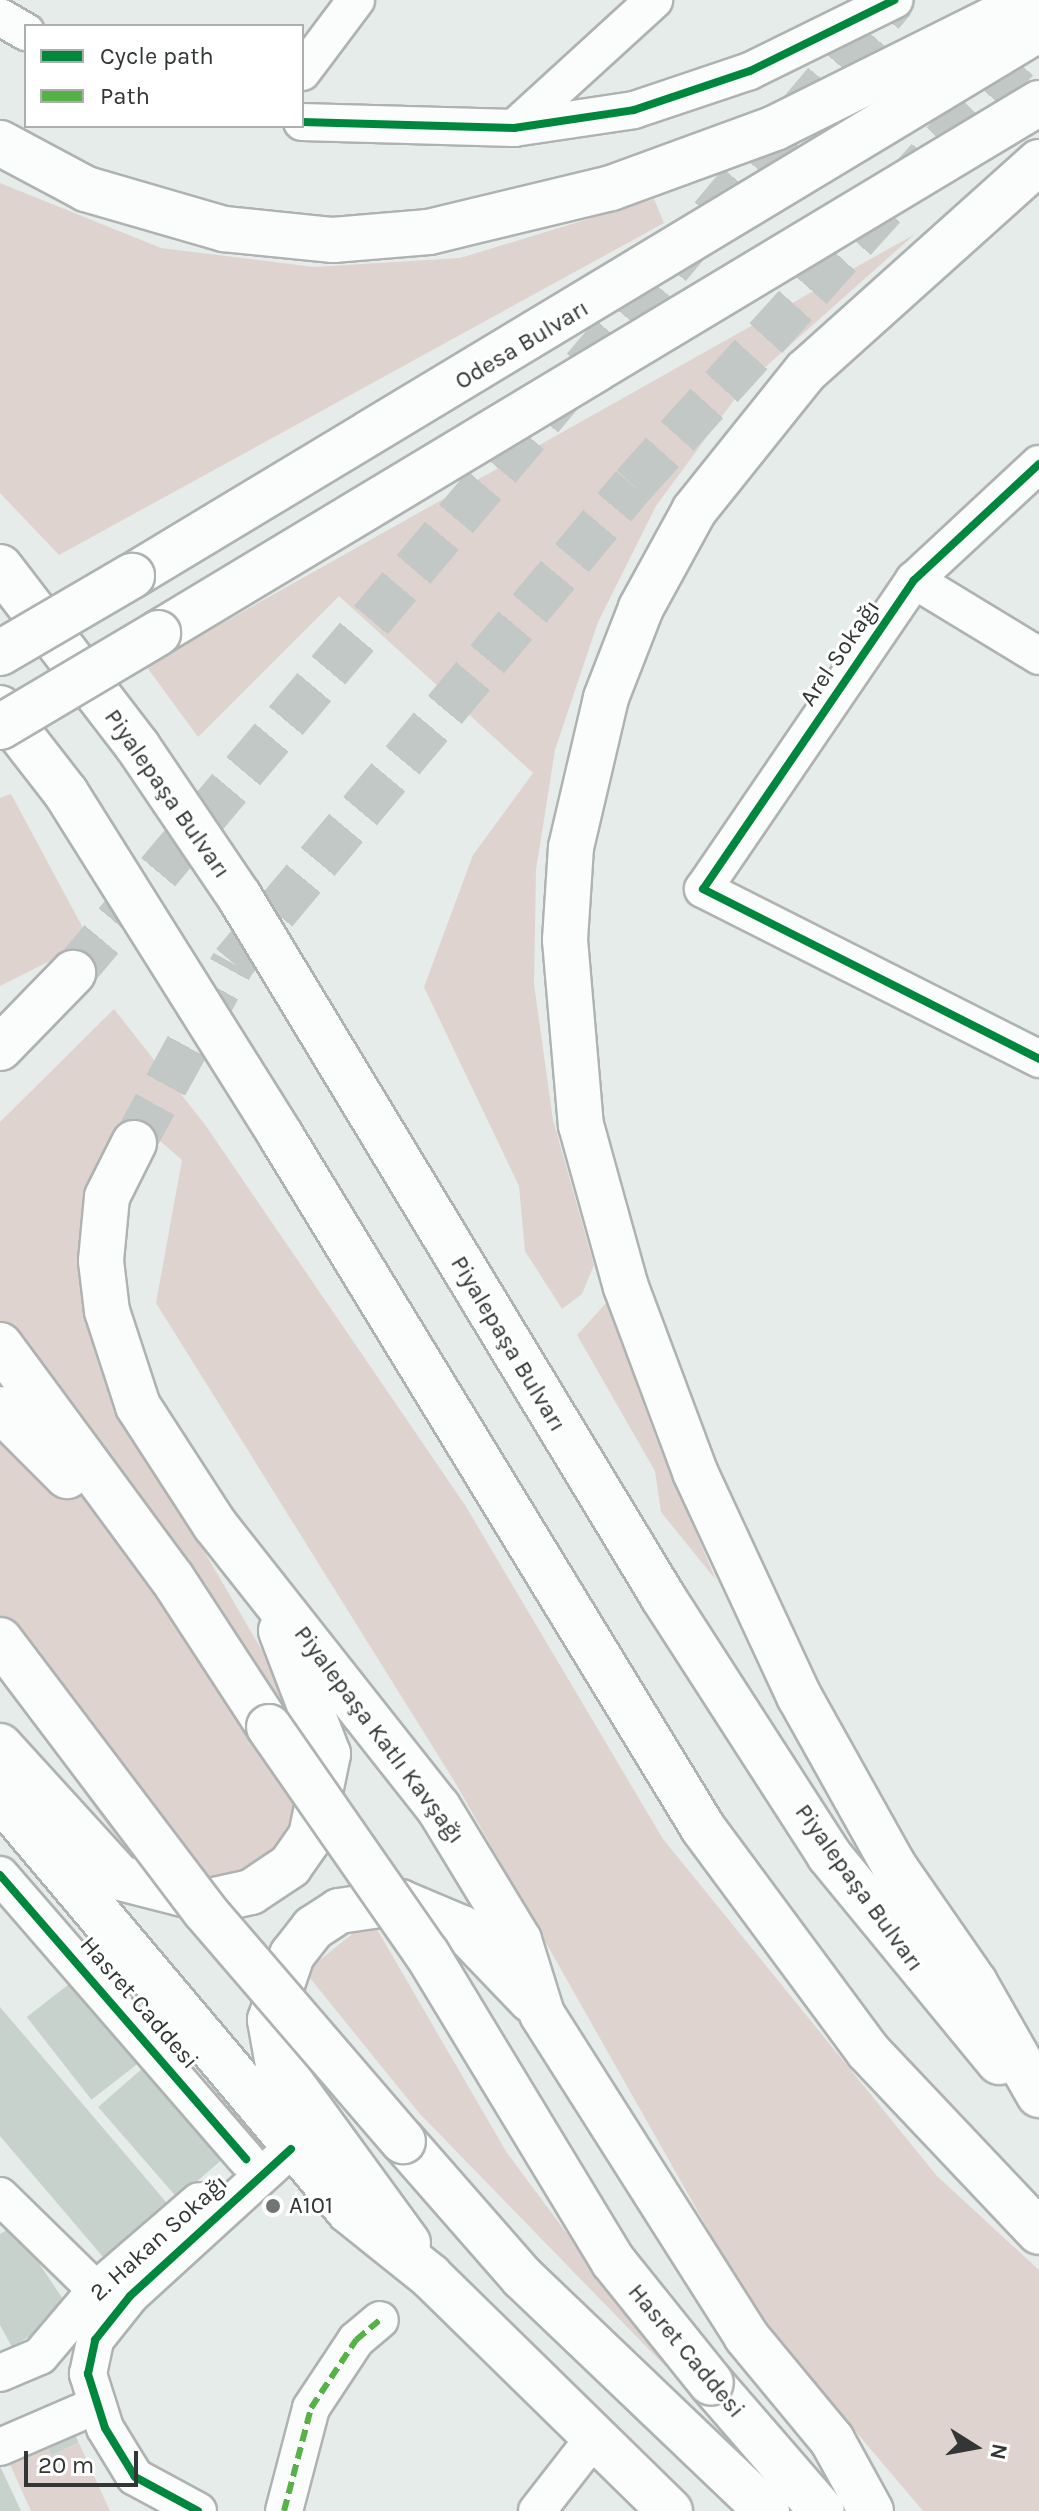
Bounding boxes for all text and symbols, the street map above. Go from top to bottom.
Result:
legend [24,24,304,128]
text: Cycle path [100,42,214,70]
text: Path [100,82,150,110]
street label: Odesa Bulvarı [450,294,594,396]
street label: Arel Sokağı [794,594,886,712]
street label: Piyalepaşa Bulvarı [98,704,236,884]
street label: Piyalepaşa Bulvarı [444,1251,572,1437]
street label: Piyalepaşa Katlı Kavşağı [288,1620,470,1850]
street label: Piyalepaşa Bulvarı [789,1799,929,1977]
street label: Hasret Caddesi [74,1931,204,2075]
street label: 2. Hakan Sokağı [84,2169,234,2307]
place label: A101 [289,2192,333,2220]
marker: A101 [264,2197,282,2215]
street label: Hasret Caddesi [622,2278,750,2424]
north arrow [935,2407,1015,2487]
scale bar [28,2435,142,2485]
text: N [984,2441,1013,2462]
text: 20 m [38,2451,94,2479]

